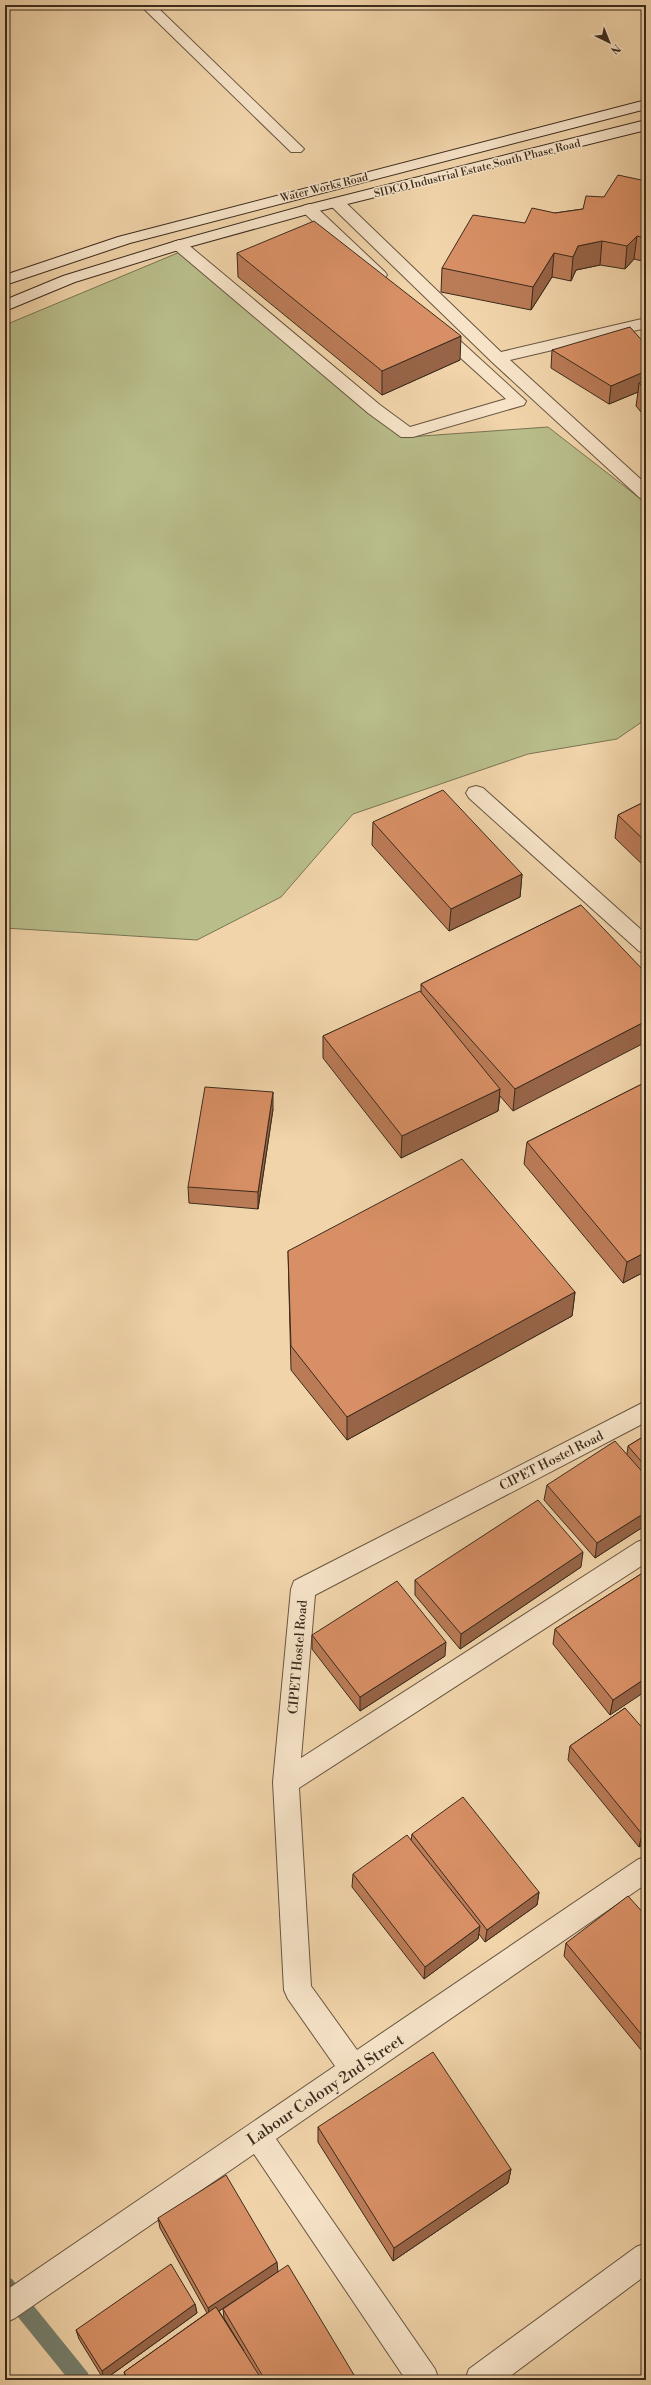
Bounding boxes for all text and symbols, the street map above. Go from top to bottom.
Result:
north arrow [589,22,629,62]
text: N [607,40,623,57]
street label: SIDCO Industrial Estate South Phase Road [373,136,583,201]
street label: Water Works Road [278,170,370,206]
street label: CIPET Hostel Road [497,1427,607,1494]
street label: CIPET Hostel Road [285,1599,311,1715]
street label: Labour Colony 2nd Street [243,2030,408,2150]

